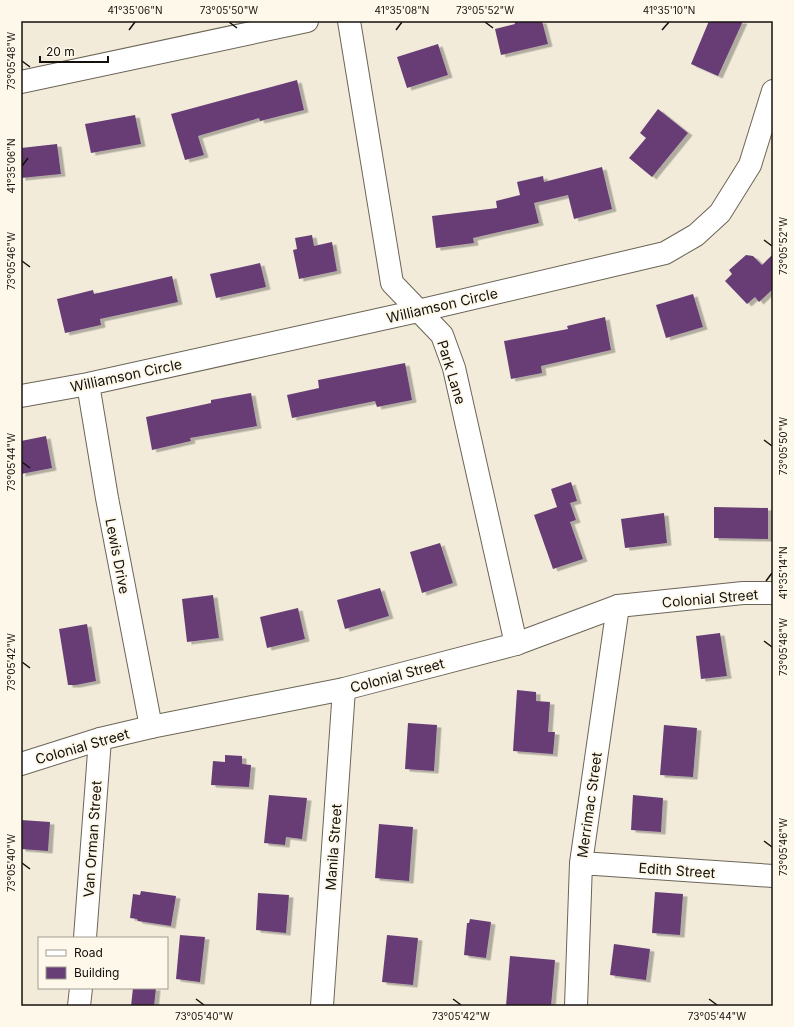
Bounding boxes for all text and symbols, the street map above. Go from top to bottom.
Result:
text: 41°35'06"N [108,4,162,16]
text: 73°05'50"W [200,4,258,16]
text: 41°35'08"N [375,4,429,16]
text: 73°05'52"W [456,4,514,16]
text: 41°35'10"N [643,4,695,16]
text: 73°05'48"W [5,32,17,90]
scale bar [40,38,108,64]
text: 20 m [46,44,75,59]
text: 41°35'06"N [5,139,17,193]
text: 73°05'52"W [777,217,789,275]
text: 73°05'46"W [5,232,17,290]
street label: Williamson Circle [385,284,499,326]
street label: Park Lane [434,338,470,406]
street label: Williamson Circle [69,355,183,395]
text: 73°05'50"W [777,417,789,475]
text: 73°05'44"W [5,433,17,491]
street label: Lewis Drive [102,517,134,595]
text: 41°35'14"N [777,547,789,599]
street label: Colonial Street [661,585,759,611]
text: 73°05'48"W [777,618,789,676]
text: 73°05'42"W [5,633,17,691]
street label: Colonial Street [348,654,446,696]
street label: Colonial Street [33,724,131,768]
street label: Merrimac Street [573,751,605,859]
street label: Van Orman Street [79,780,105,898]
street label: Manila Street [321,803,345,891]
text: 73°05'46"W [777,818,789,876]
text: 73°05'40"W [5,834,17,892]
street label: Edith Street [638,859,716,881]
legend [38,937,168,989]
text: Road [74,945,103,960]
text: Building [74,965,119,980]
text: 73°05'40"W [175,1010,233,1022]
text: 73°05'42"W [432,1010,490,1022]
text: 73°05'44"W [688,1010,746,1022]

